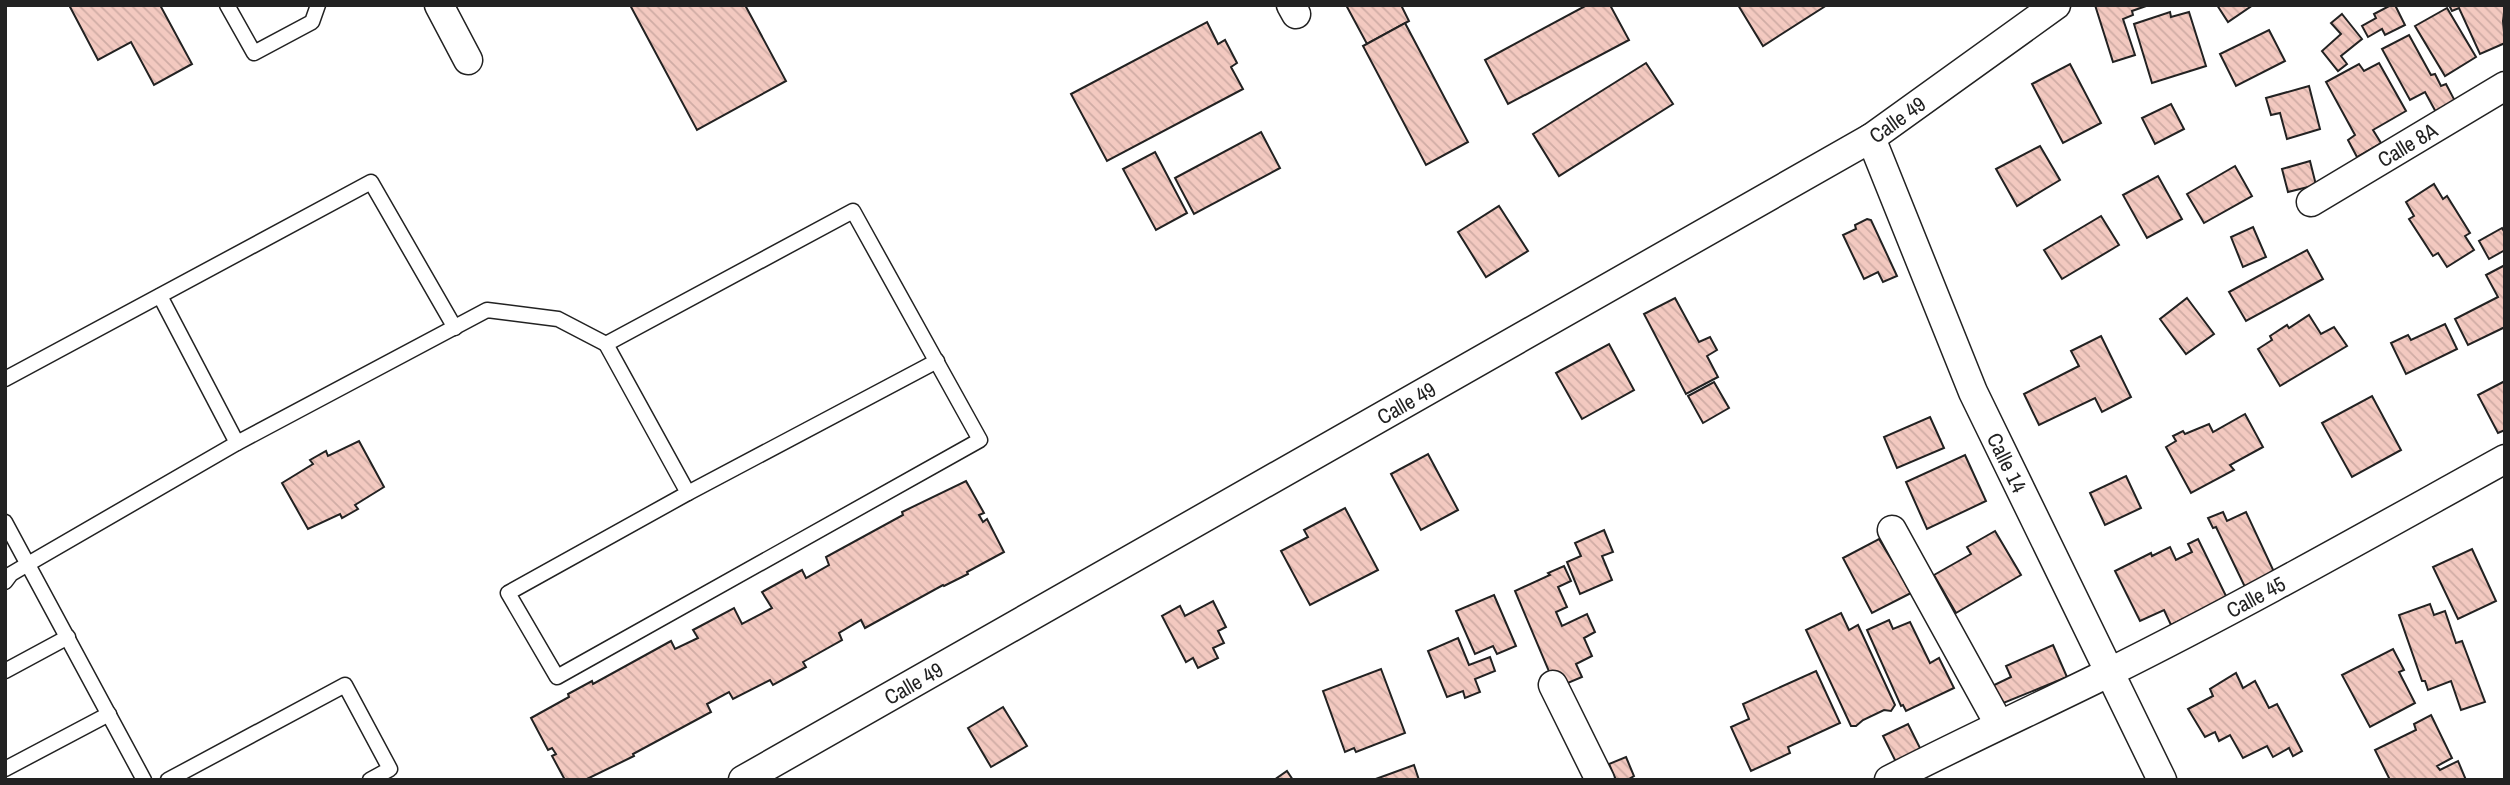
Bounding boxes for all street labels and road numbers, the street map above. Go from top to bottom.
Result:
street label: Calle 49 [1863,89,1931,149]
street label: Calle 8A [2372,115,2443,174]
street label: Calle 49 [1371,374,1441,431]
street label: Calle 14 [1980,428,2034,498]
street label: Calle 45 [2221,569,2290,624]
street label: Calle 49 [879,655,948,711]

